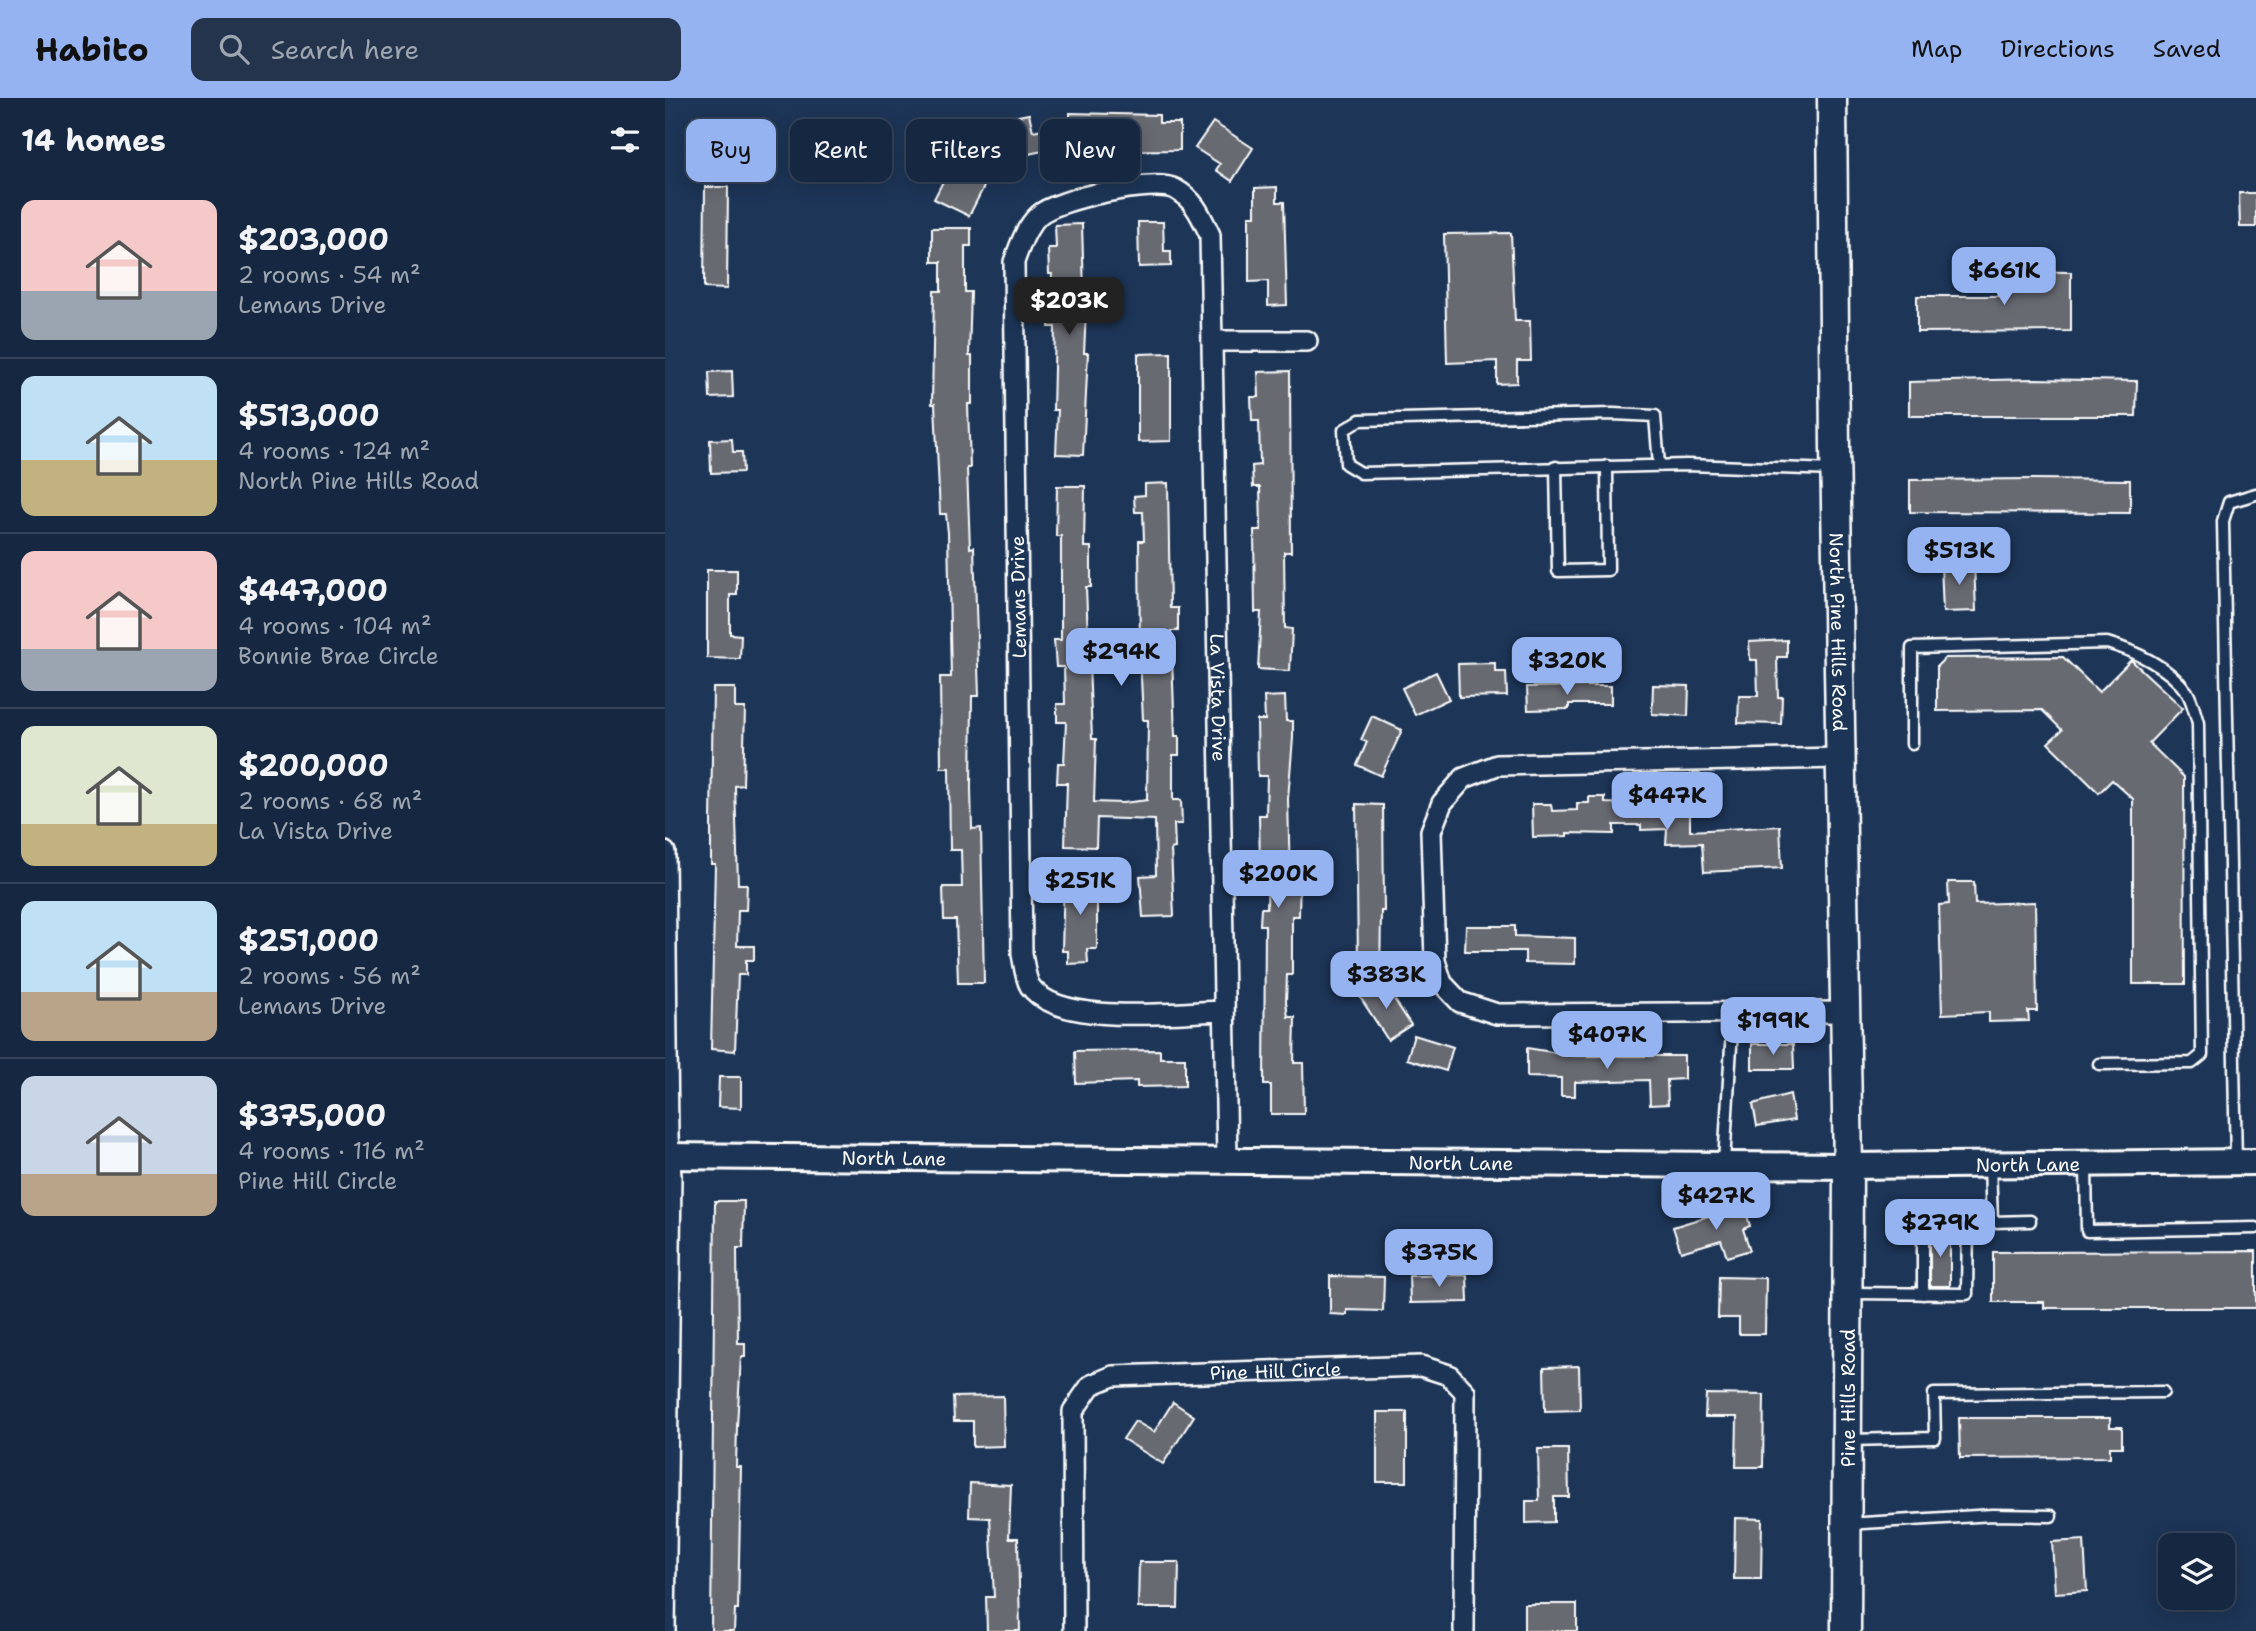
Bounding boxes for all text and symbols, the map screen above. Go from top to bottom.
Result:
search box [191,18,681,81]
text: Habito [35,27,149,72]
icon: search [215,30,253,68]
text: Search here [271,32,419,67]
text: Map [1911,33,1962,65]
text: Directions [2000,33,2115,65]
text: Saved [2153,33,2221,65]
chip: Buy [686,119,776,182]
chip: Rent [790,119,892,182]
chip: Filters [906,119,1026,182]
chip: New [1040,119,1140,182]
text: 14 homes [21,120,166,161]
icon: filters [606,121,644,159]
text: $203,000 [238,219,389,260]
icon: home [77,228,161,312]
pin: $661K [1955,248,2053,307]
text: $661K [1968,255,2040,285]
text: 2 rooms · 54 m² [238,260,421,290]
pin: $203K [1020,278,1118,337]
text: $203K [1030,285,1108,315]
text: Lemans Drive [238,290,387,320]
text: $513,000 [238,395,380,436]
icon: home [77,404,161,488]
text: 4 rooms · 124 m² [238,436,430,466]
text: North Pine Hills Road [238,466,479,496]
pin: $513K [1910,528,2008,587]
street label: North Pine Hills Road [1824,532,1852,732]
street label: Lemans Drive [1005,535,1032,659]
text: $513K [1923,535,1995,565]
text: $447,000 [238,570,388,611]
icon: home [77,579,161,663]
text: 4 rooms · 104 m² [238,611,431,641]
pin: $294K [1072,628,1170,688]
street label: La Vista Drive [1204,633,1232,762]
text: $294K [1082,636,1160,666]
pin: $320K [1518,638,1616,697]
text: Bonnie Brae Circle [238,641,439,671]
text: $320K [1528,645,1606,675]
text: $200,000 [238,745,389,786]
icon: home [77,754,161,838]
pin: $447K [1618,772,1716,832]
text: $447K [1628,780,1706,810]
text: 2 rooms · 68 m² [238,786,422,816]
text: La Vista Drive [238,816,393,846]
pin: $200K [1229,850,1327,910]
pin: $251K [1031,858,1129,917]
text: $200K [1239,858,1317,888]
text: $251K [1045,865,1115,895]
text: $251,000 [238,920,379,961]
icon: home [77,929,161,1013]
pin: $383K [1337,951,1435,1011]
text: $383K [1346,959,1426,989]
text: 2 rooms · 56 m² [238,961,421,991]
text: Lemans Drive [238,991,387,1021]
pin: $199K [1724,998,1822,1057]
text: $199K [1737,1005,1809,1035]
pin: $407K [1558,1012,1656,1071]
text: $407K [1567,1019,1647,1049]
text: $375,000 [238,1095,386,1136]
icon: home [77,1104,161,1188]
text: 4 rooms · 116 m² [238,1136,425,1166]
street label: North Lane [842,1145,946,1171]
street label: North Lane [1408,1150,1513,1176]
street label: North Lane [1975,1152,2080,1178]
text: Pine Hill Circle [238,1166,397,1196]
pin: $427K [1667,1172,1765,1232]
text: $427K [1677,1180,1755,1210]
pin: $279K [1891,1200,1989,1259]
text: $279K [1901,1207,1979,1237]
pin: $375K [1390,1230,1488,1289]
text: $375K [1401,1237,1477,1267]
street label: Pine Hills Road [1836,1329,1861,1467]
street label: Pine Hill Circle [1209,1357,1342,1386]
map controls [2158,1533,2235,1610]
button: layers [2158,1533,2235,1610]

